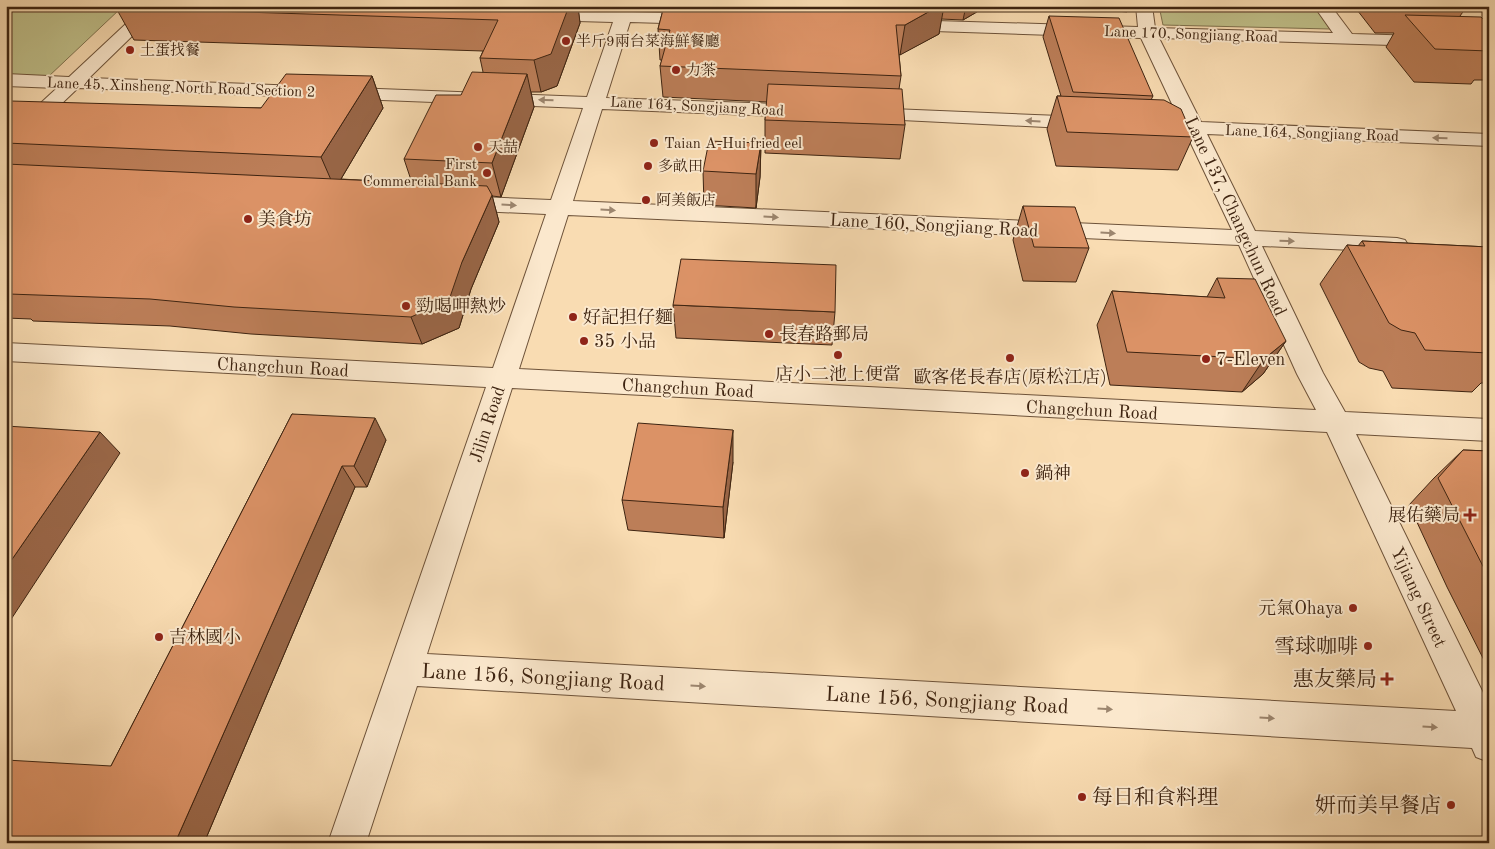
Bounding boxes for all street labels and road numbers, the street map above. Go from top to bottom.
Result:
street label: Lane 170, Songjiang Road [1104,25,1278,46]
street label: Lane 45, Xinsheng North Road Section 2 [46,76,315,101]
street label: Lane 164, Songjiang Road [610,95,784,120]
street label: Lane 137, Changchun Road [1181,114,1289,319]
street label: Lane 164, Songjiang Road [1225,124,1399,145]
street label: Lane 160, Songjiang Road [829,212,1039,240]
street label: Changchun Road [216,356,349,380]
street label: Changchun Road [621,377,754,401]
street label: Jilin Road [467,384,509,465]
street label: Changchun Road [1025,399,1158,423]
street label: Yijiang Street [1387,544,1449,650]
street label: Lane 156, Songjiang Road [421,662,665,695]
street label: Lane 156, Songjiang Road [825,685,1069,718]

